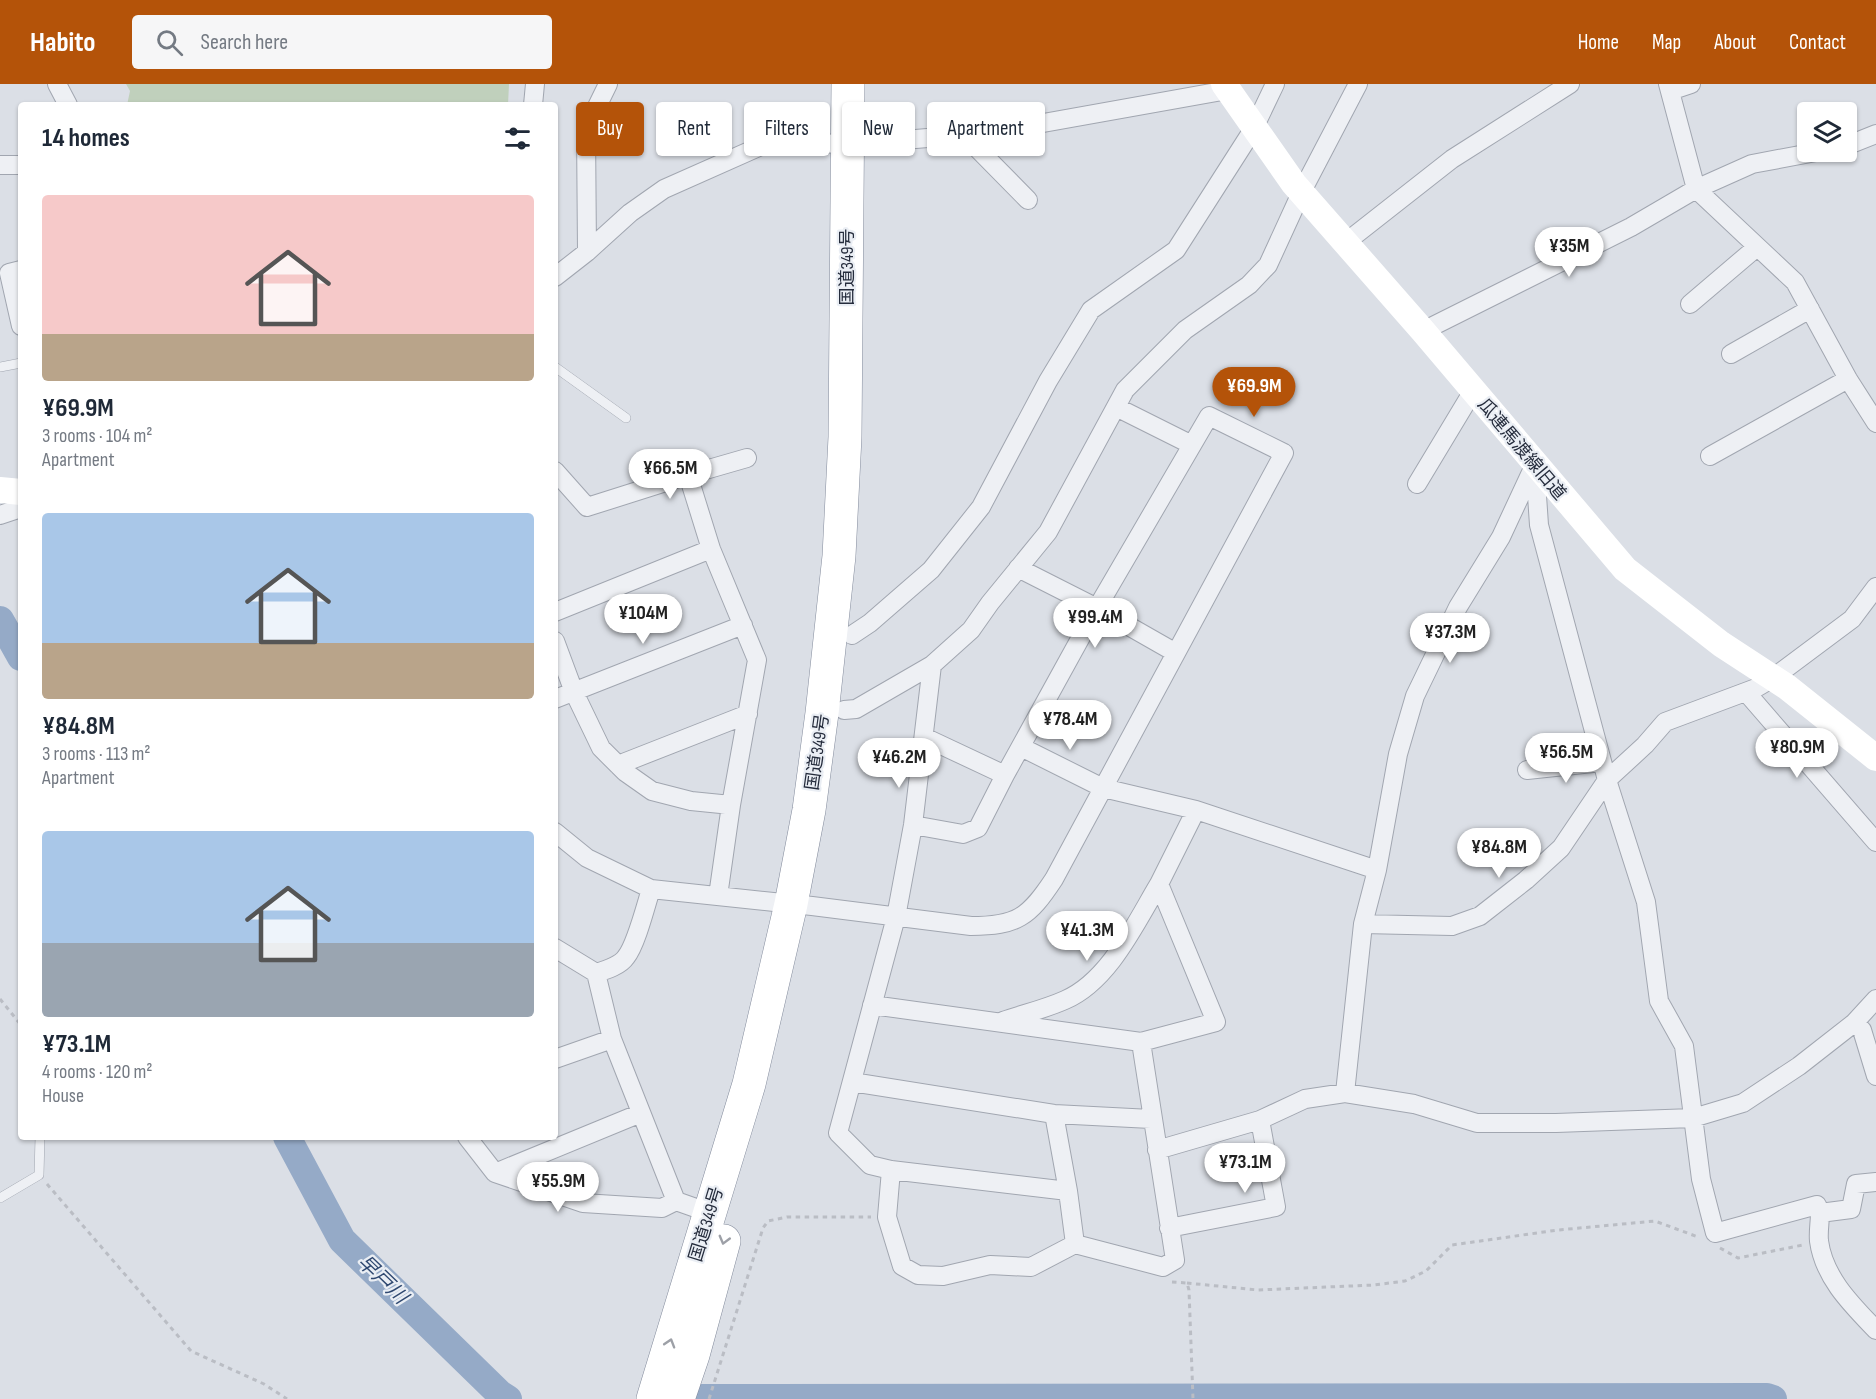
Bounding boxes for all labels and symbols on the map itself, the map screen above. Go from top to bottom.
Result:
pin: ¥35M [1533,227,1605,278]
street label: 国道349号 [837,228,858,306]
pin: ¥69.9M [1205,367,1303,418]
street label: 瓜連馬渡線旧道 [1473,394,1570,504]
pin: ¥66.5M [621,449,719,500]
pin: ¥104M [601,594,685,645]
pin: ¥99.4M [1046,598,1144,649]
pin: ¥37.3M [1401,613,1499,664]
pin: ¥78.4M [1021,700,1119,751]
street label: 国道349号 [802,712,833,792]
pin: ¥80.9M [1748,728,1846,779]
pin: ¥56.5M [1517,733,1615,784]
pin: ¥46.2M [850,738,948,789]
pin: ¥84.8M [1450,828,1548,879]
pin: ¥41.3M [1038,911,1136,962]
pin: ¥73.1M [1196,1143,1294,1194]
pin: ¥55.9M [509,1162,607,1213]
street label: 国道349号 [685,1184,728,1264]
one-way arrow [719,1235,731,1245]
water label: 早戸川 [352,1250,414,1311]
one-way arrow [662,1338,675,1349]

